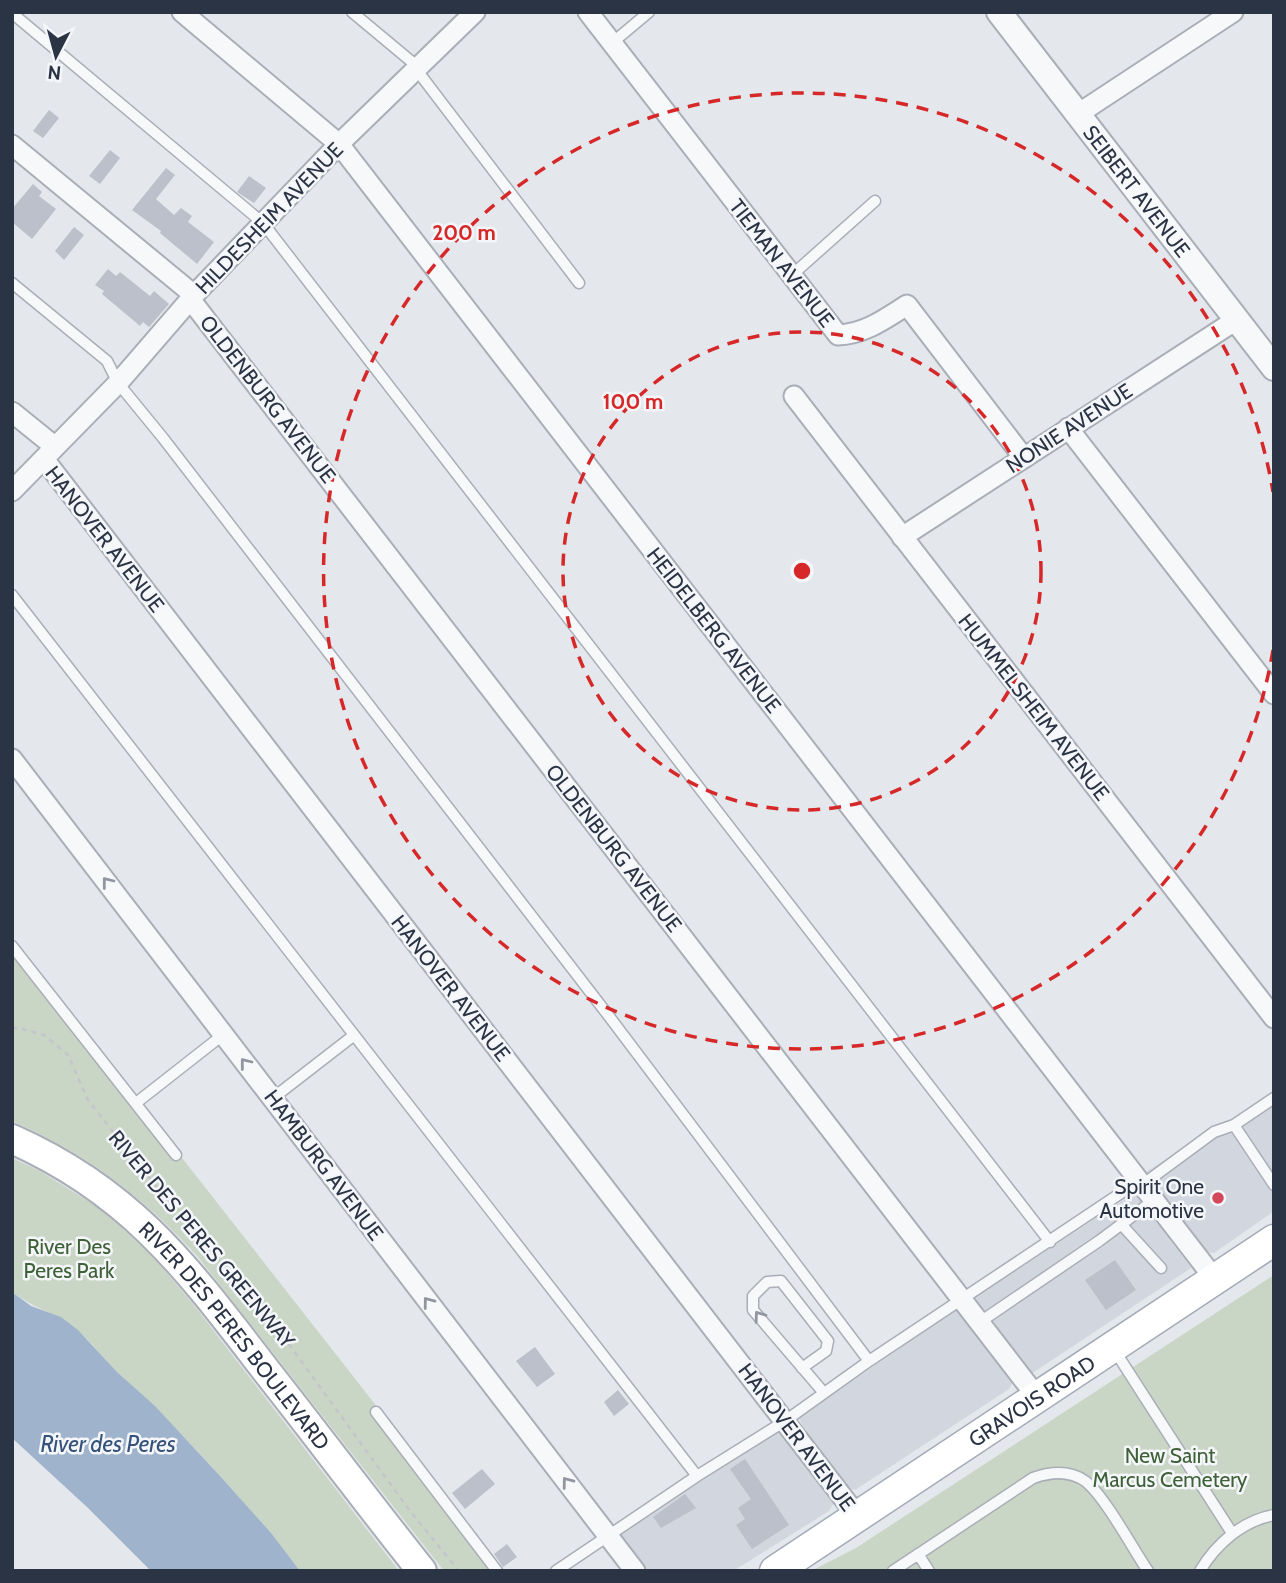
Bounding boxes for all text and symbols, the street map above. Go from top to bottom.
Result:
north arrow [21,21,91,91]
text: N [46,60,62,85]
street label: SEIBERT AVENUE [1078,120,1196,262]
street label: HILDESHEIM AVENUE [190,137,348,299]
street label: TIEMAN AVENUE [724,194,840,332]
text: 200 m [432,220,496,245]
street label: OLDENBURG AVENUE [195,310,341,488]
street label: NONIE AVENUE [1001,378,1137,478]
text: 100 m [603,389,663,414]
street label: HANOVER AVENUE [40,461,170,617]
street label: HEIDELBERG AVENUE [642,542,786,718]
centre of rings [790,559,814,583]
street label: HUMMELSHEIM AVENUE [953,609,1115,805]
street label: OLDENBURG AVENUE [541,759,687,937]
one-way arrow [102,877,115,890]
street label: HANOVER AVENUE [386,910,516,1066]
one-way arrow [241,1058,254,1070]
street label: HAMBURG AVENUE [259,1085,389,1245]
street label: RIVER DES PERES GREENWAY [104,1125,301,1354]
place label: Spirit One Automotive [1100,1174,1204,1223]
marker: Spirit One Automotive [1210,1190,1226,1206]
street label: RIVER DES PERES BOULEVARD [134,1216,335,1454]
park label: River Des Peres Park [24,1234,115,1283]
one-way arrow [424,1297,437,1309]
one-way arrow [755,1311,767,1324]
street label: GRAVOIS ROAD [964,1350,1100,1452]
street label: HANOVER AVENUE [733,1358,861,1516]
water label: River des Peres [40,1430,176,1458]
park label: New Saint Marcus Cemetery [1093,1443,1248,1492]
one-way arrow [562,1477,575,1490]

